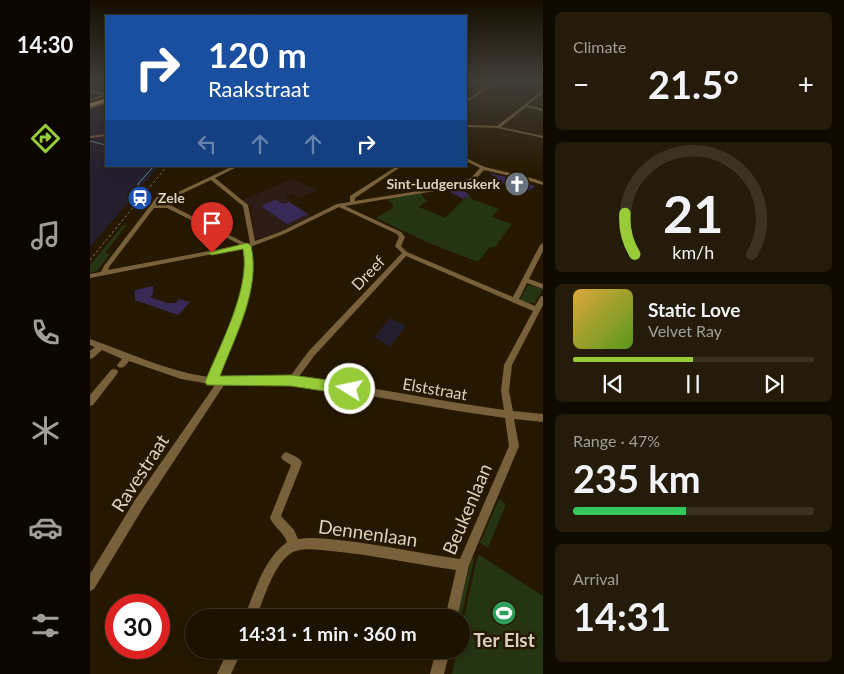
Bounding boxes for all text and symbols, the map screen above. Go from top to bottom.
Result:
text: 14:30 [17,31,73,58]
text: 120 m [208,33,307,75]
icon: right [125,35,190,100]
text: Climate [573,37,626,56]
text: 21.5° [648,61,739,107]
text: − [573,67,589,101]
text: + [798,67,814,101]
text: Raakstraat [208,75,310,102]
icon: directions [28,121,63,156]
icon: left [193,130,221,158]
icon: ahead [246,130,274,158]
icon: ahead [299,130,327,158]
icon: right [352,130,380,158]
church icon: Sint-Ludgeruskerk [504,171,530,197]
place label: Sint-Ludgeruskerk [386,175,501,192]
text: 21 [663,182,724,244]
station icon: Zele [127,185,153,211]
place label: Zele [158,189,185,206]
pin [191,202,233,253]
icon: arrive [198,209,226,237]
icon: music [28,218,63,253]
text: km/h [673,241,714,263]
street label: Dreef [347,251,389,294]
text: Static Love [648,298,740,321]
icon: phone [28,315,63,350]
text: Velvet Ray [648,321,722,340]
position arrow [323,362,375,414]
icon: previous [599,370,627,398]
icon: pause [679,370,707,398]
icon: next [760,370,788,398]
street label: Elststraat [401,373,469,404]
icon: climate [28,413,63,448]
street label: Ravestraat [106,429,173,516]
text: Range · 47% [573,431,660,450]
text: 235 km [573,455,701,501]
street label: Beukenlaan [437,460,496,558]
icon: car [28,510,63,545]
street label: Dennenlaan [317,514,419,551]
text: Arrival [573,569,619,588]
text: 14:31 [573,593,671,639]
speed limit sign: 30 [105,594,170,659]
sports icon: Ter Elst [491,600,517,626]
icon: filters [28,608,63,643]
text: 14:31 · 1 min · 360 m [238,622,417,645]
place label: Ter Elst [473,628,535,651]

